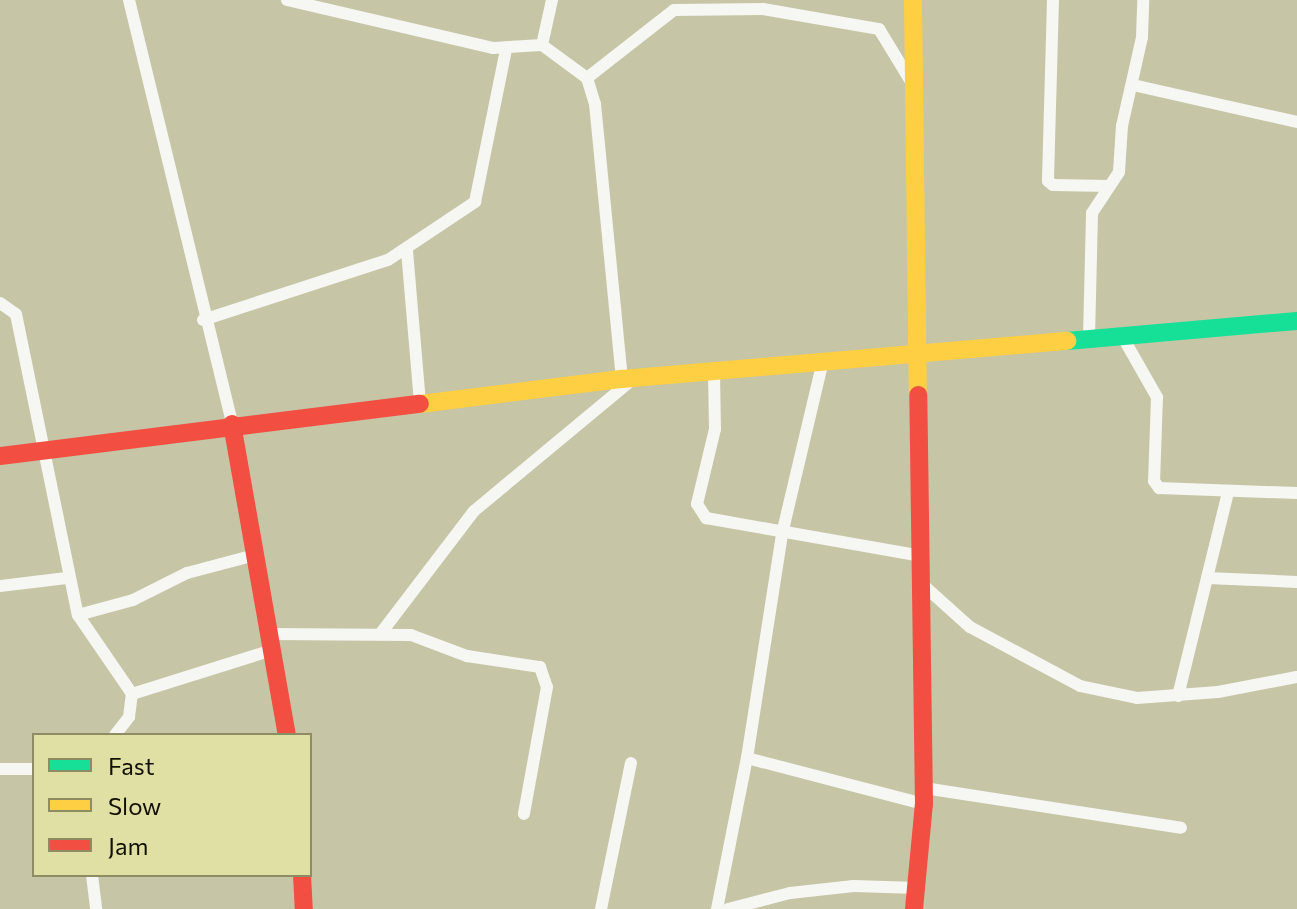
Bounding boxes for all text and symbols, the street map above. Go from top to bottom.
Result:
legend [32,733,312,877]
text: Fast [108,751,155,780]
text: Slow [108,791,161,820]
text: Jam [108,831,148,860]

